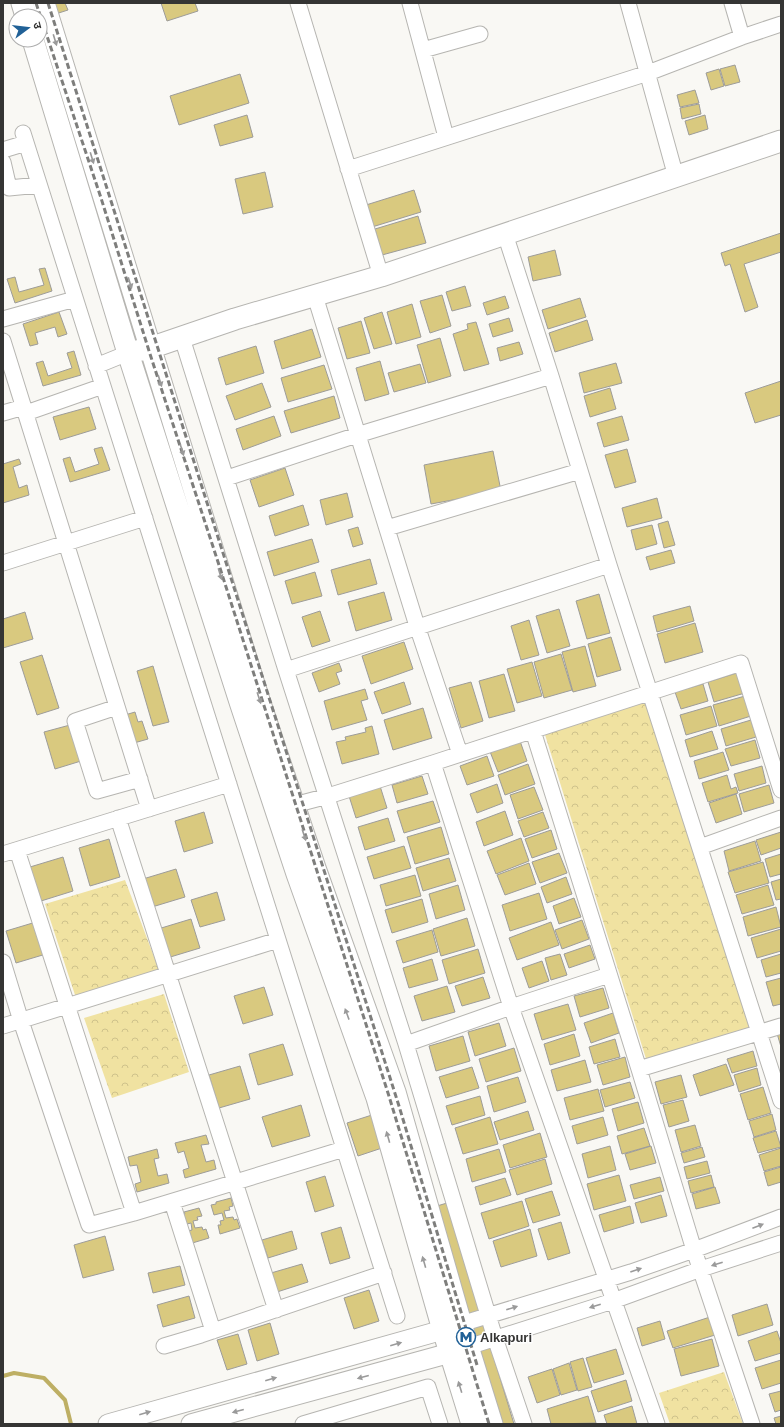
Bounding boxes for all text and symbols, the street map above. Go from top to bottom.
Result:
north arrow [8,8,48,48]
text: उ [31,21,44,31]
one-way arrow [52,35,58,47]
one-way arrow [89,153,95,165]
one-way arrow [127,277,133,289]
one-way arrow [157,375,163,387]
one-way arrow [179,444,185,456]
one-way arrow [217,569,223,581]
one-way arrow [256,693,262,705]
one-way arrow [301,830,307,842]
one-way arrow [343,1007,349,1019]
one-way arrow [385,1131,391,1143]
one-way arrow [753,1222,765,1228]
one-way arrow [420,1256,426,1268]
one-way arrow [711,1261,723,1267]
one-way arrow [630,1267,642,1273]
one-way arrow [588,1303,600,1309]
one-way arrow [506,1305,518,1311]
metro station icon: Alkapuri [455,1326,477,1348]
place label: Alkapuri [480,1330,532,1345]
one-way arrow [390,1341,402,1347]
one-way arrow [357,1374,369,1380]
one-way arrow [264,1375,277,1381]
one-way arrow [457,1380,463,1392]
one-way arrow [232,1408,244,1414]
one-way arrow [139,1410,152,1416]

